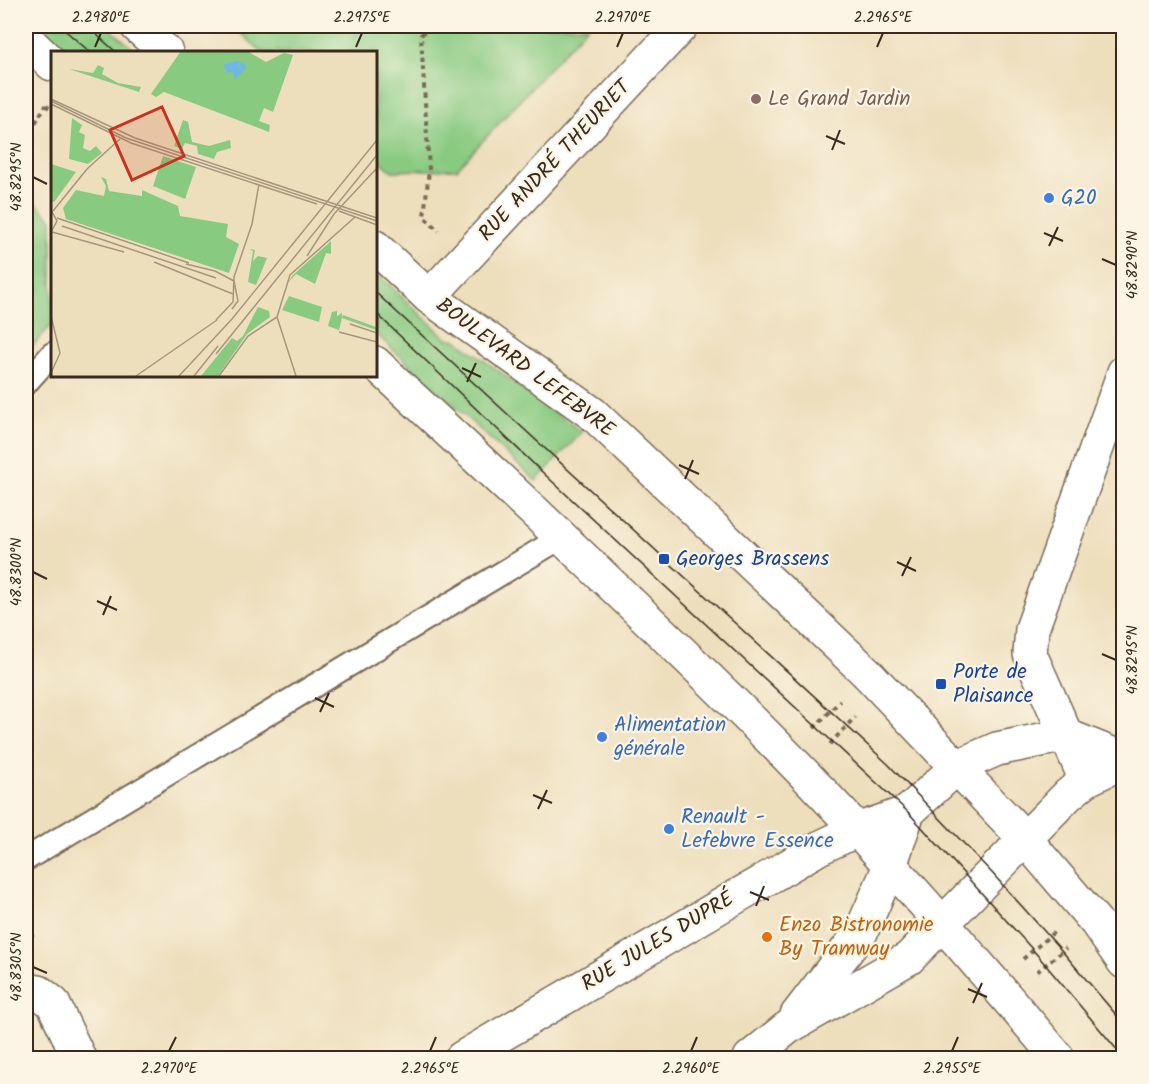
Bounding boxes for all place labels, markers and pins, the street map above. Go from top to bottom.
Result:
place label: Le Grand Jardin [768,83,910,116]
marker: Le Grand Jardin [749,92,763,106]
place label: G20 [1061,182,1097,215]
marker: G20 [1042,191,1056,205]
place label: Georges Brassens [676,543,829,576]
marker: Georges Brassens [657,552,671,566]
place label: Porte de Plaisance [953,656,1034,713]
marker: Porte de Plaisance [934,677,948,691]
place label: Alimentation générale [613,709,726,766]
marker: Alimentation générale [595,730,609,744]
place label: Renault - Lefebvre Essence [681,801,834,858]
marker: Renault - Lefebvre Essence [662,822,676,836]
place label: Enzo Bistronomie By Tramway [779,909,934,966]
marker: Enzo Bistronomie By Tramway [760,930,774,944]

